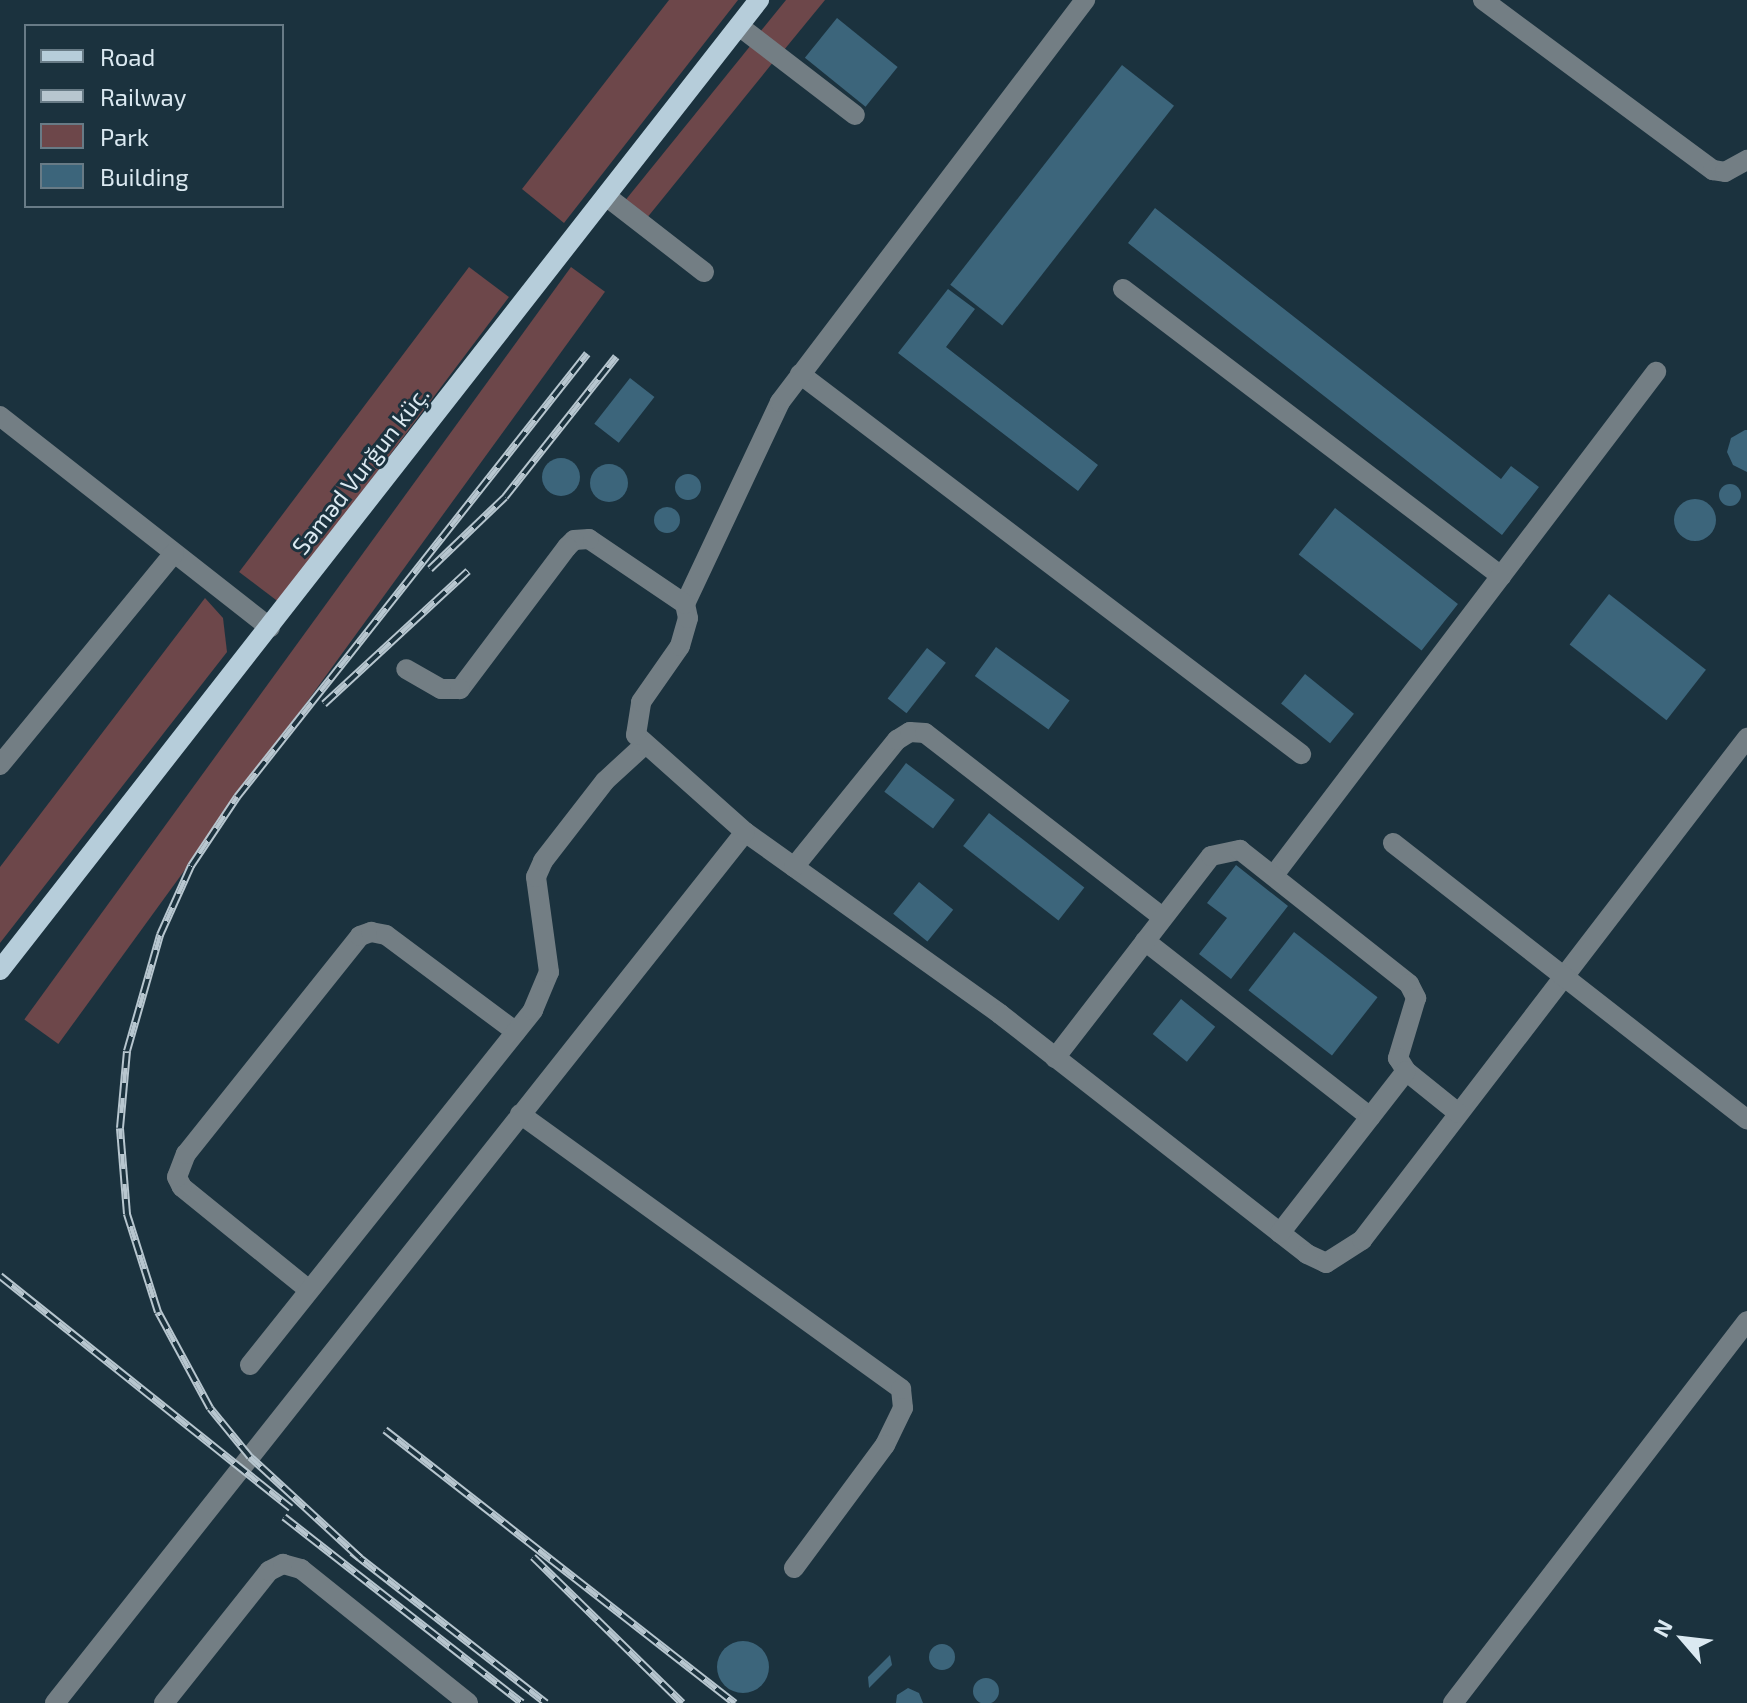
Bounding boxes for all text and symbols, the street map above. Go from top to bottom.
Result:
legend [24,24,284,208]
text: Road [100,42,155,71]
text: Railway [100,82,186,111]
text: Park [100,122,149,151]
text: Building [100,162,189,191]
street label: Səməd Vurğun küç. [285,380,435,560]
north arrow [1643,1599,1723,1679]
text: N [1647,1615,1677,1641]

